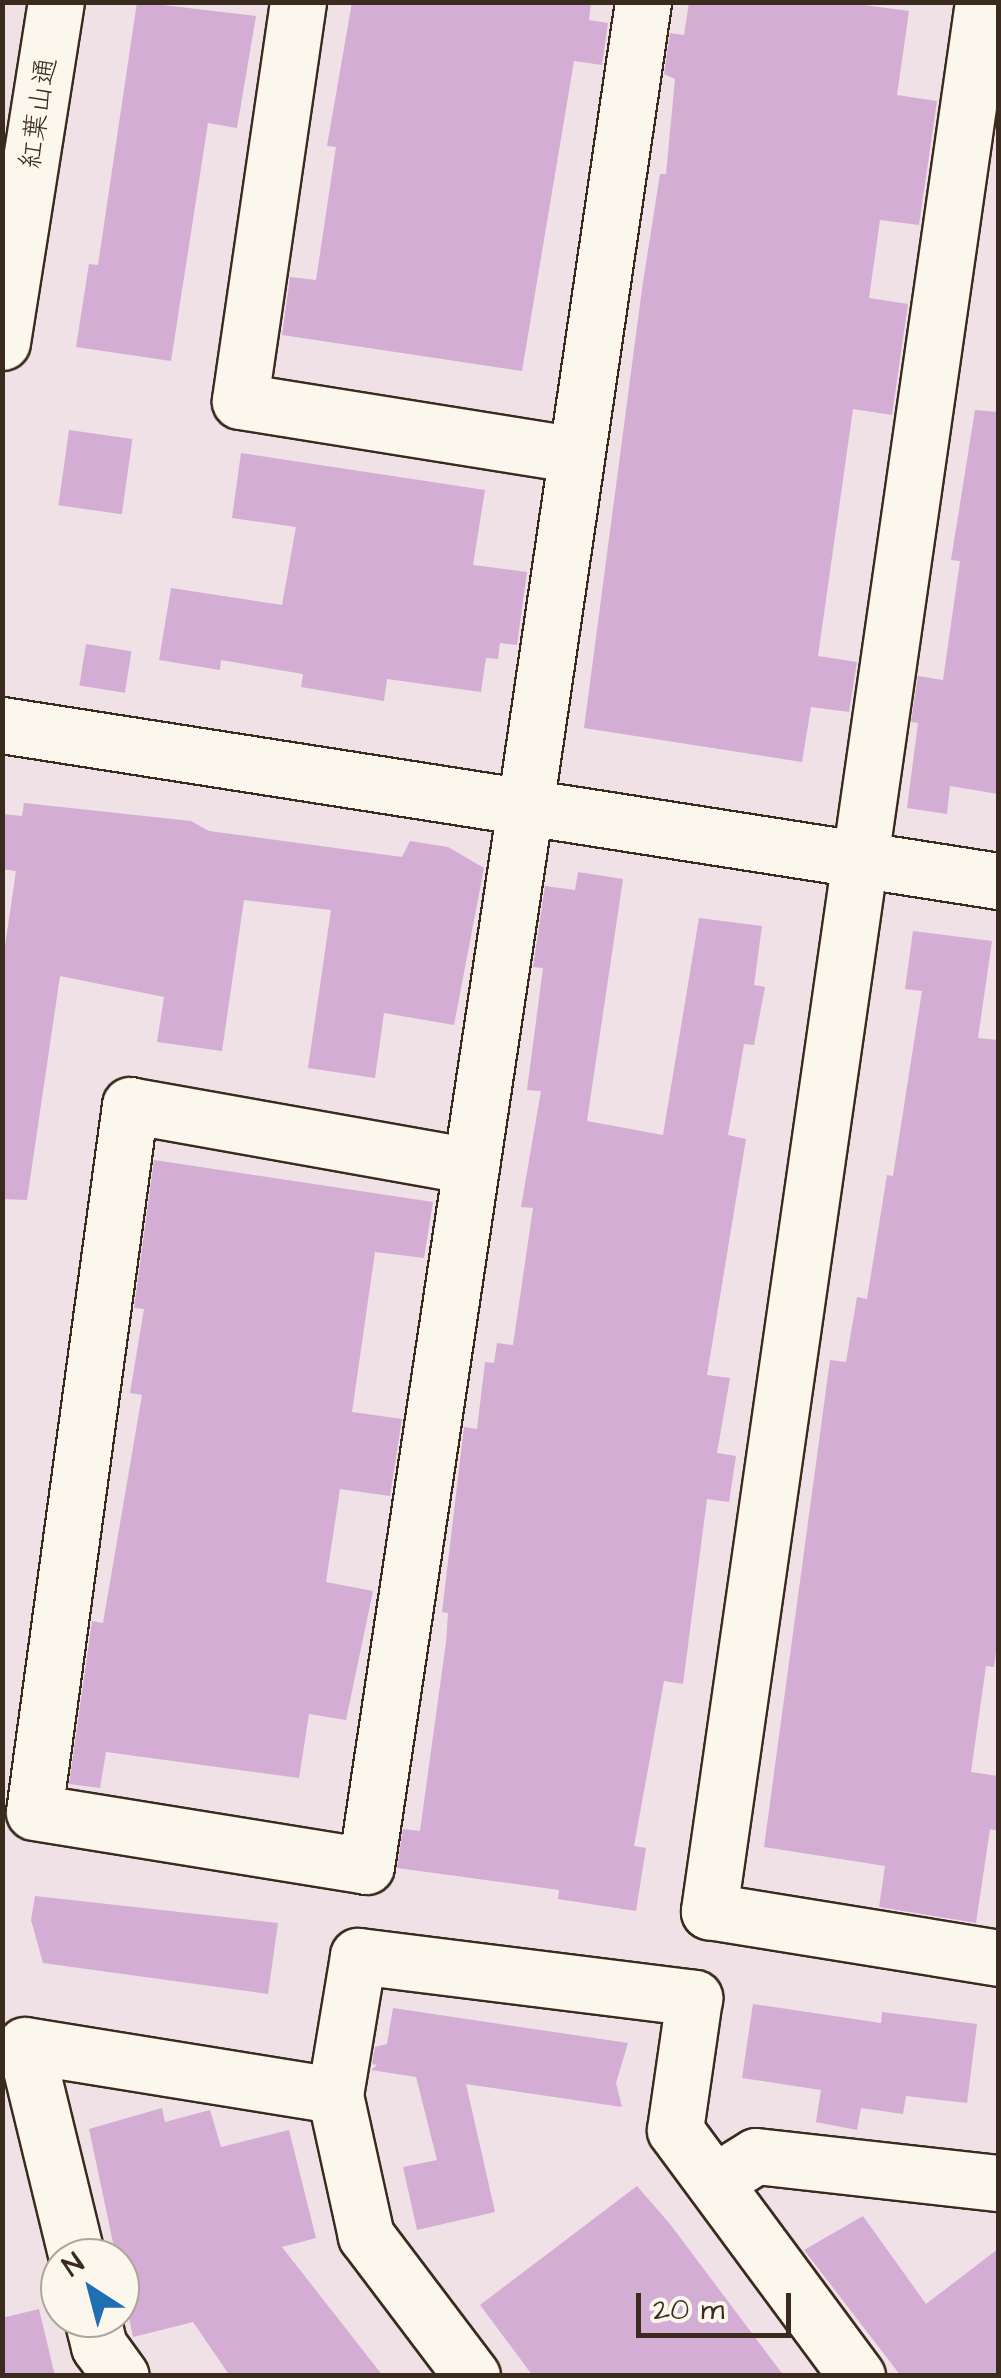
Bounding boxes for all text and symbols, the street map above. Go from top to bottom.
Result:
street label: 紅葉山通 [14,55,64,171]
north arrow [40,2238,140,2338]
text: N [55,2244,92,2286]
scale bar [641,2273,796,2335]
text: 20 m [653,2289,724,2331]

